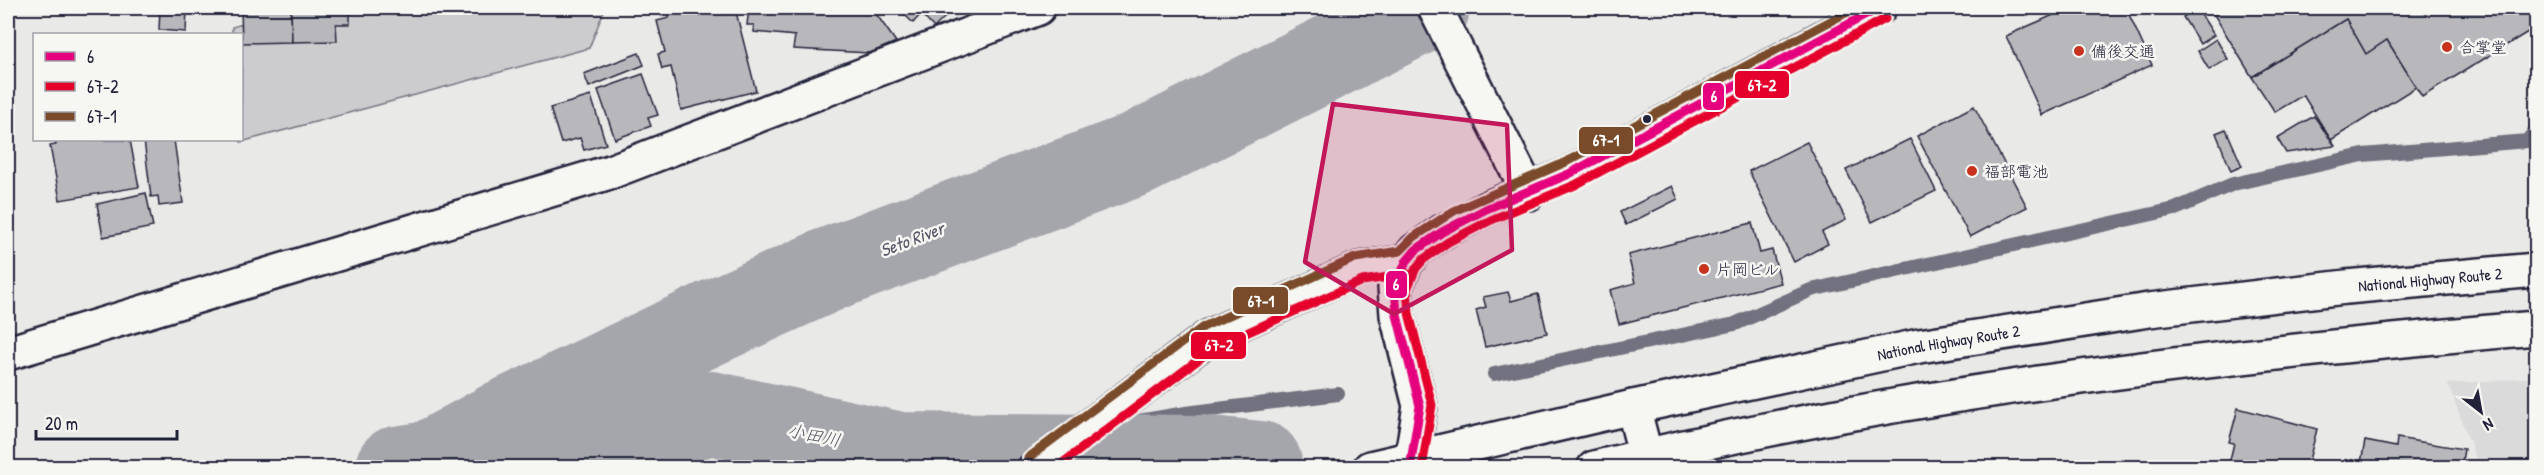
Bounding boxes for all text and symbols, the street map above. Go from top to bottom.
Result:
legend [33,33,243,141]
place label: 合掌堂 [2459,36,2507,58]
place label: 備後交通 [2091,40,2155,62]
marker: 合掌堂 [2440,40,2454,54]
text: 6 [87,44,94,69]
marker: 備後交通 [2072,44,2086,58]
line badge: 67-2 [1734,70,1790,99]
text: 67-2 [87,74,119,99]
text: 67-2 [1748,74,1777,96]
line badge: 6 [1702,82,1725,111]
text: 6 [1711,85,1718,107]
text: 67-1 [87,104,117,129]
unlabelled marker [1641,113,1653,125]
line badge: 67-1 [1578,126,1634,155]
text: 67-1 [1593,129,1619,151]
place label: 福部電池 [1984,160,2048,182]
marker: 福部電池 [1965,164,1979,178]
water label: Seto River [876,215,949,263]
place label: 片岡ビル [1716,258,1780,280]
marker: 片岡ビル [1697,262,1711,276]
street label: National Highway Route 2 [2357,262,2503,297]
line badge: 6 [1385,270,1408,299]
text: 6 [1393,273,1400,295]
line badge: 67-1 [1232,286,1289,315]
text: 67-1 [1248,290,1274,312]
street label: National Highway Route 2 [1875,319,2022,366]
line badge: 67-2 [1190,331,1247,360]
text: 67-2 [1205,334,1234,356]
north arrow [2451,382,2511,442]
scale bar [36,403,177,441]
text: 20 m [45,411,78,436]
text: N [2479,413,2498,437]
water label: 小田川 [785,417,843,453]

